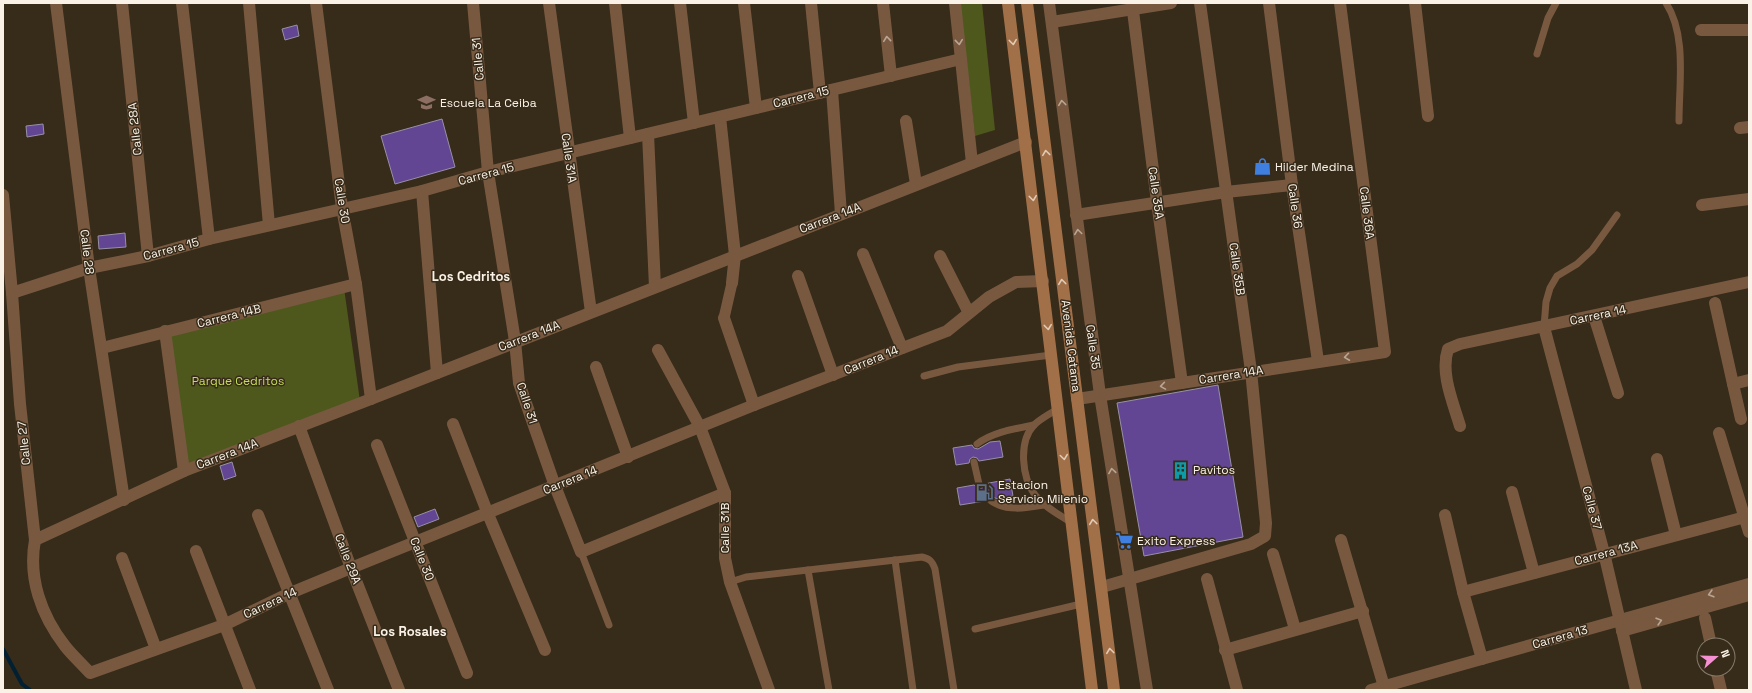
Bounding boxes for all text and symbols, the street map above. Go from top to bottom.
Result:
one-way arrow [883,36,892,42]
street label: Calle 31 [468,37,488,81]
one-way arrow [954,39,963,45]
one-way arrow [1008,39,1017,45]
street label: Carrera 15 [771,82,831,112]
school or university icon: Escuela La Ceiba [417,93,437,113]
place label: Escuela La Ceiba [440,95,537,111]
one-way arrow [1058,100,1067,106]
street label: Calle 28A [124,101,146,156]
street label: Calle 31A [558,132,580,184]
one-way arrow [1042,150,1051,156]
shop icon: Hilder Medina [1252,157,1272,177]
street label: Carrera 15 [456,159,516,189]
place label: Hilder Medina [1275,159,1354,175]
street label: Calle 35A [1144,166,1168,221]
street label: Calle 30 [331,177,353,225]
street label: Calle 36 [1284,182,1306,230]
street label: Calle 36A [1356,186,1378,241]
one-way arrow [1028,195,1037,201]
street label: Carrera 14A [797,199,864,237]
street label: Calle 28 [76,228,98,276]
one-way arrow [1074,229,1083,235]
street label: Carrera 15 [141,234,201,264]
street label: Calle 35B [1225,242,1249,296]
district label: Los Cedritos [432,268,510,285]
one-way arrow [1058,279,1067,285]
street label: Avenida Catama [1057,299,1085,393]
street label: Carrera 14B [195,300,263,332]
street label: Carrera 14 [1568,301,1628,329]
street label: Carrera 14A [496,317,563,355]
one-way arrow [1043,324,1052,331]
street label: Calle 35 [1082,324,1104,370]
street label: Carrera 14 [841,342,901,378]
one-way arrow [1343,352,1350,361]
street label: Carrera 14A [1198,362,1265,388]
park label: Parque Cedritos [192,373,284,389]
street label: Calle 31 [513,380,541,426]
one-way arrow [1160,381,1166,390]
street label: Calle 27 [14,420,34,466]
street label: Carrera 14A [194,435,261,473]
one-way arrow [1059,453,1068,460]
building icon: Pavitos [1170,460,1190,480]
street label: Carrera 14 [540,462,600,498]
place label: Pavitos [1193,462,1235,478]
one-way arrow [1108,468,1117,474]
place label: Estacion Servicio Milenio [998,477,1088,507]
fuel station icon: Estacion Servicio Milenio [975,482,995,502]
street label: Calle 37 [1578,484,1606,532]
street label: Calle 31B [717,503,733,553]
one-way arrow [1089,519,1098,525]
street label: Calle 29A [331,531,365,587]
supermarket icon: Exito Express [1114,531,1134,551]
place label: Exito Express [1137,533,1215,549]
street label: Calle 30 [406,535,438,583]
street label: Carrera 13A [1573,537,1640,569]
street label: Carrera 14 [241,583,300,622]
one-way arrow [1708,589,1715,598]
one-way arrow [1656,617,1663,626]
street label: Carrera 13 [1530,621,1590,653]
district label: Los Rosales [373,623,447,640]
north arrow [1696,637,1736,677]
one-way arrow [1105,648,1114,654]
text: N [1718,648,1733,659]

